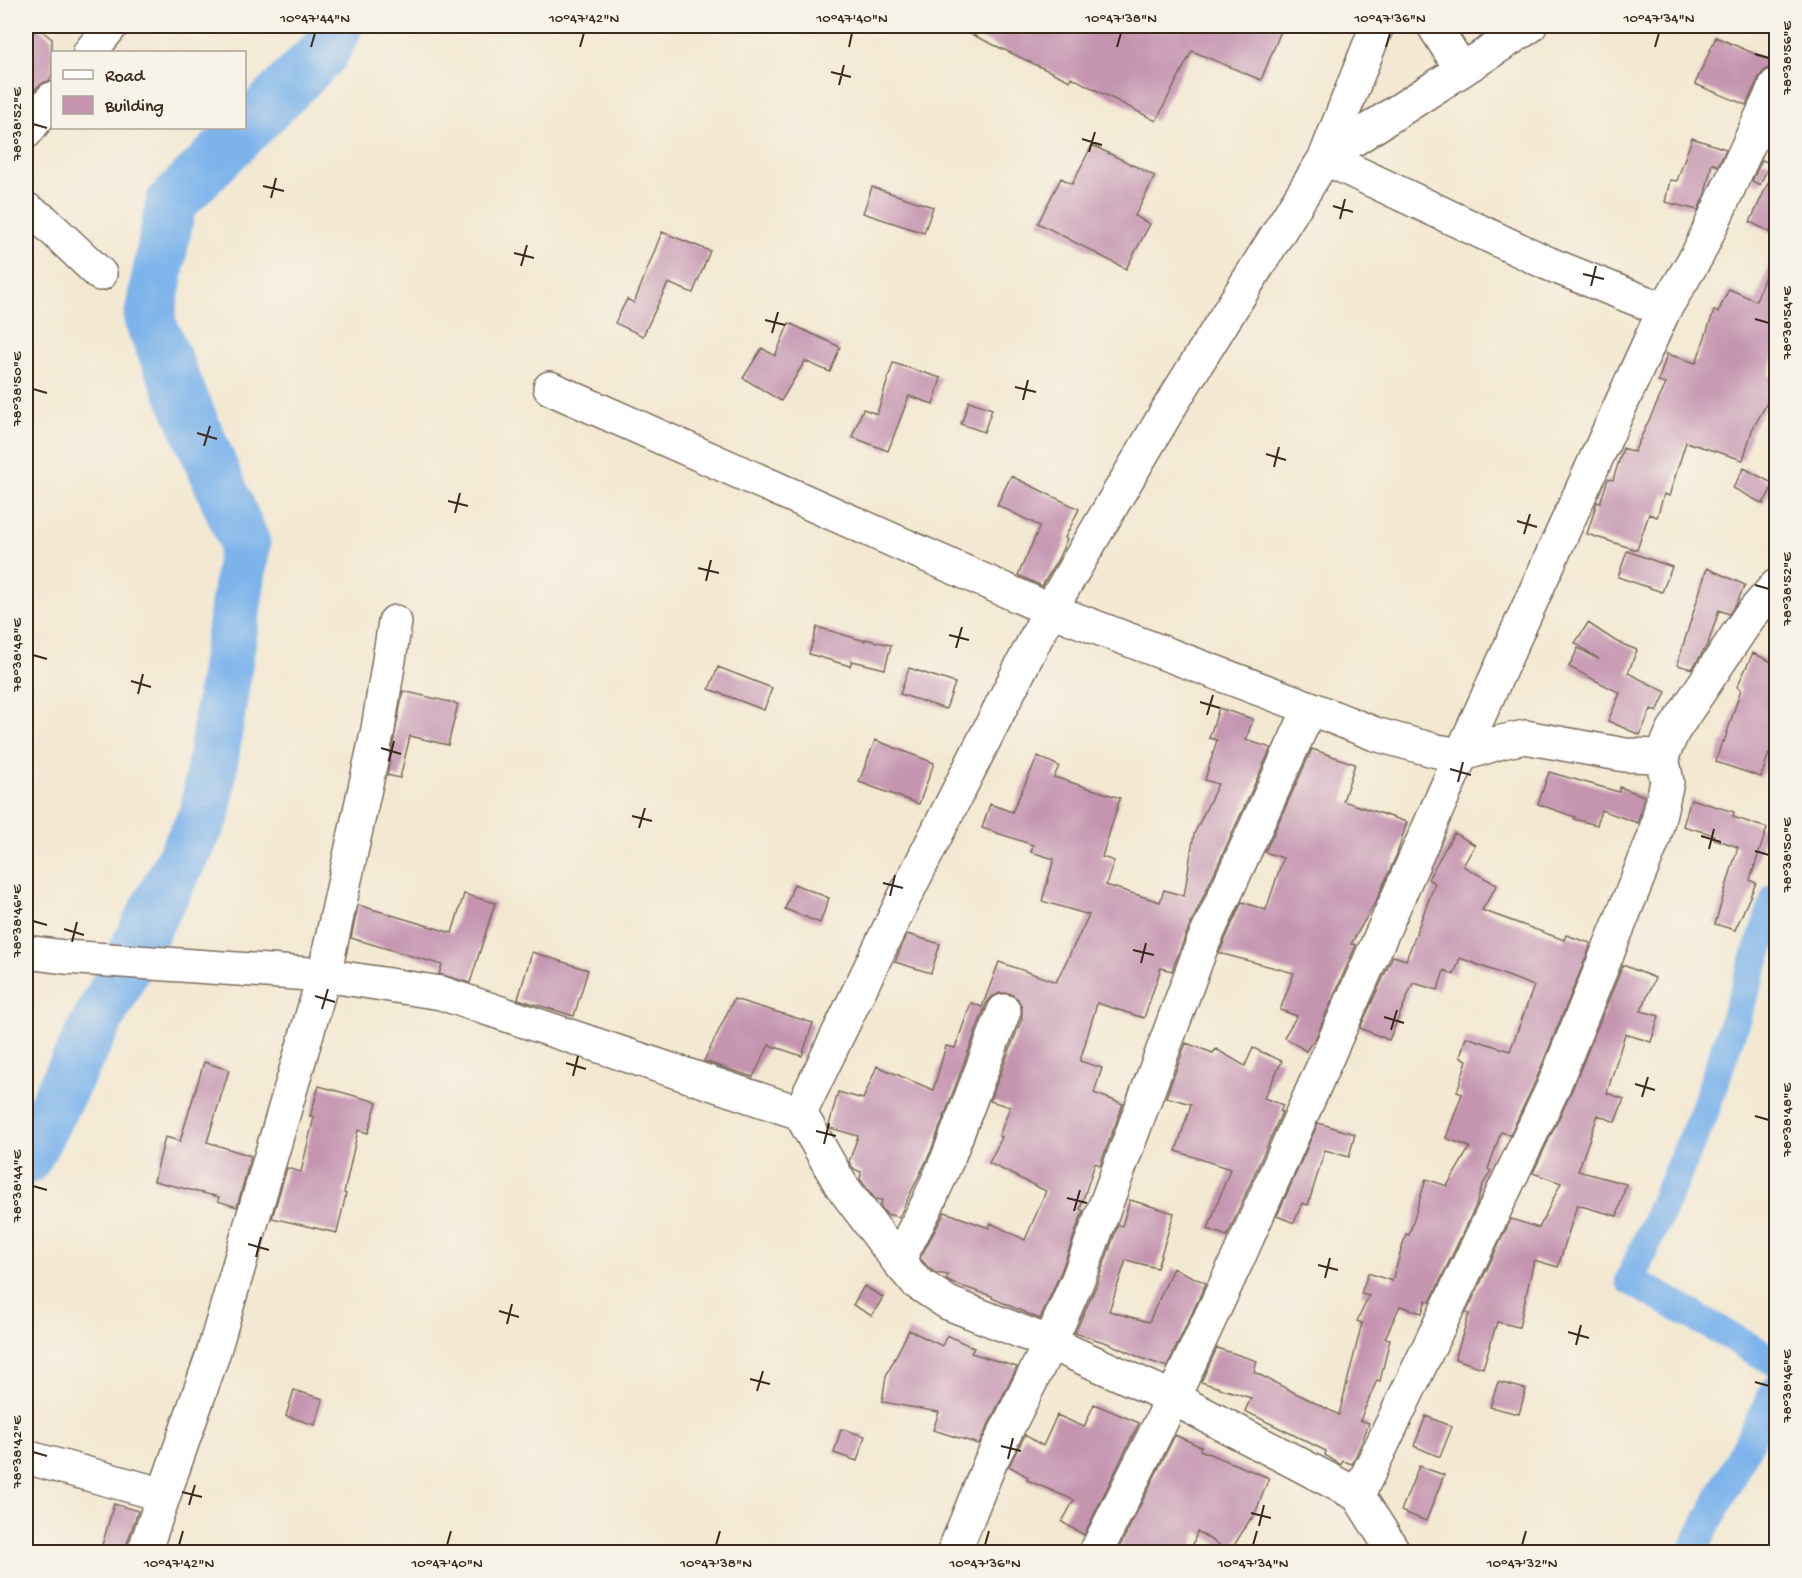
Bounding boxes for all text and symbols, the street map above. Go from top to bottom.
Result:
text: 10°47'44"N [279,10,350,28]
text: 10°47'42"N [548,10,619,28]
text: 10°47'40"N [815,10,888,28]
text: 10°47'38"N [1084,10,1157,28]
text: 10°47'36"N [1353,10,1426,28]
text: 10°47'34"N [1623,10,1695,28]
text: 78°38'56"E [1779,21,1797,96]
legend [51,51,246,129]
text: Road [105,67,146,88]
text: 78°38'52"E [9,87,27,162]
text: Building [104,97,164,118]
text: 78°38'54"E [1779,286,1797,361]
text: 78°38'50"E [9,351,27,427]
text: 78°38'52"E [1779,552,1797,627]
text: 78°38'48"E [9,618,27,693]
text: 78°38'50"E [1779,817,1797,893]
text: 78°38'46"E [9,884,27,958]
text: 78°38'48"E [1779,1083,1797,1158]
text: 78°38'44"E [9,1149,27,1223]
text: 78°38'46"E [1779,1349,1797,1423]
text: 78°38'42"E [9,1415,27,1489]
text: 10°47'42"N [143,1555,214,1573]
text: 10°47'40"N [410,1555,483,1573]
text: 10°47'38"N [679,1555,752,1573]
text: 10°47'36"N [948,1555,1021,1573]
text: 10°47'34"N [1217,1555,1289,1573]
text: 10°47'32"N [1485,1555,1558,1573]

